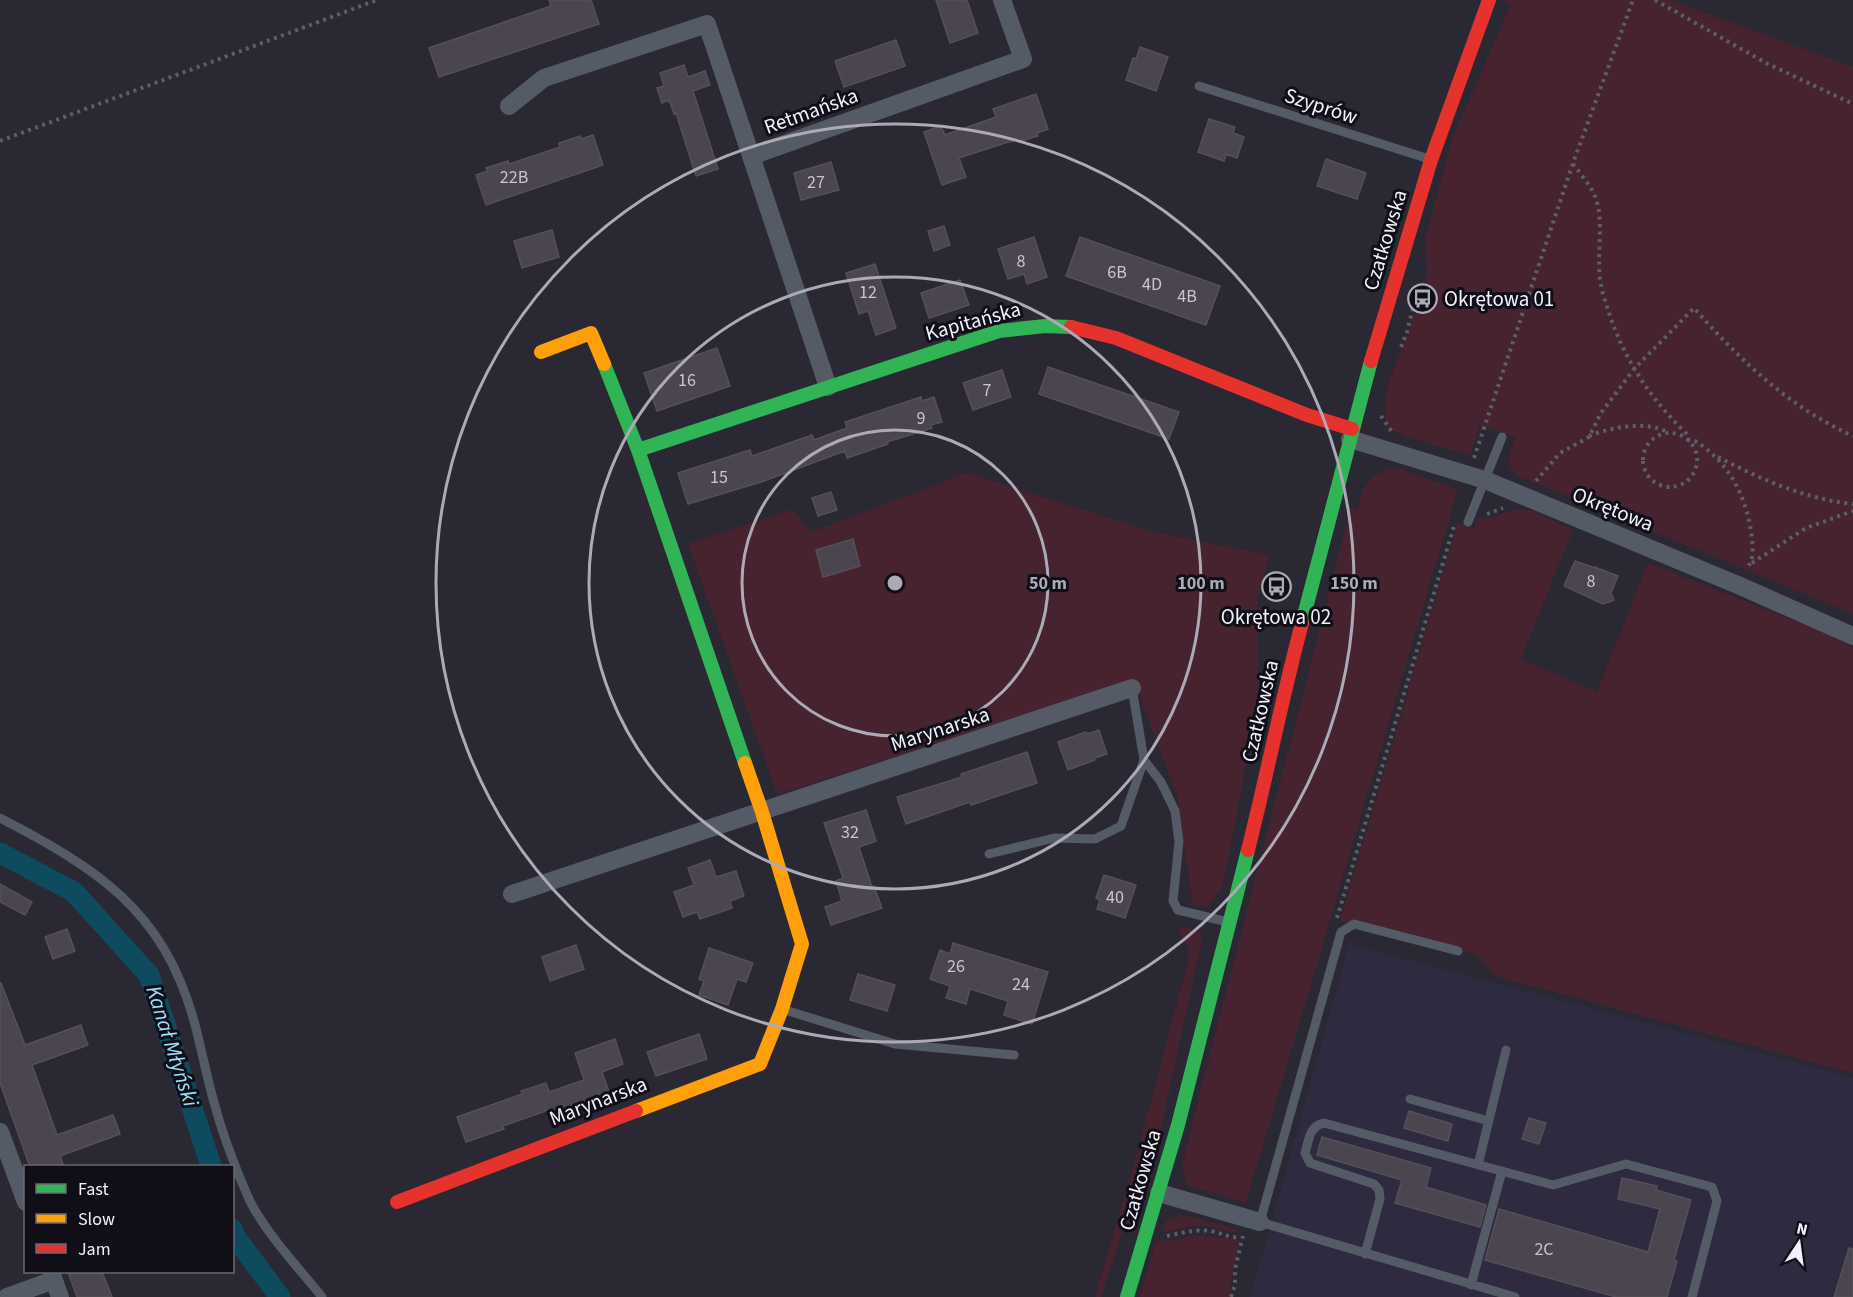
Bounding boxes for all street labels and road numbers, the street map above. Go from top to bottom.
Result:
street label: Retmańska [760,80,862,142]
street label: Szyprów [1281,80,1361,132]
street label: Czatkowska [1355,186,1415,294]
street label: Kapitańska [922,294,1024,348]
street label: Okrętowa [1568,479,1658,539]
street label: Czatkowska [1234,657,1286,765]
street label: Marynarska [887,699,993,759]
street label: Marynarska [545,1069,651,1133]
street label: Czatkowska [1111,1126,1169,1234]

